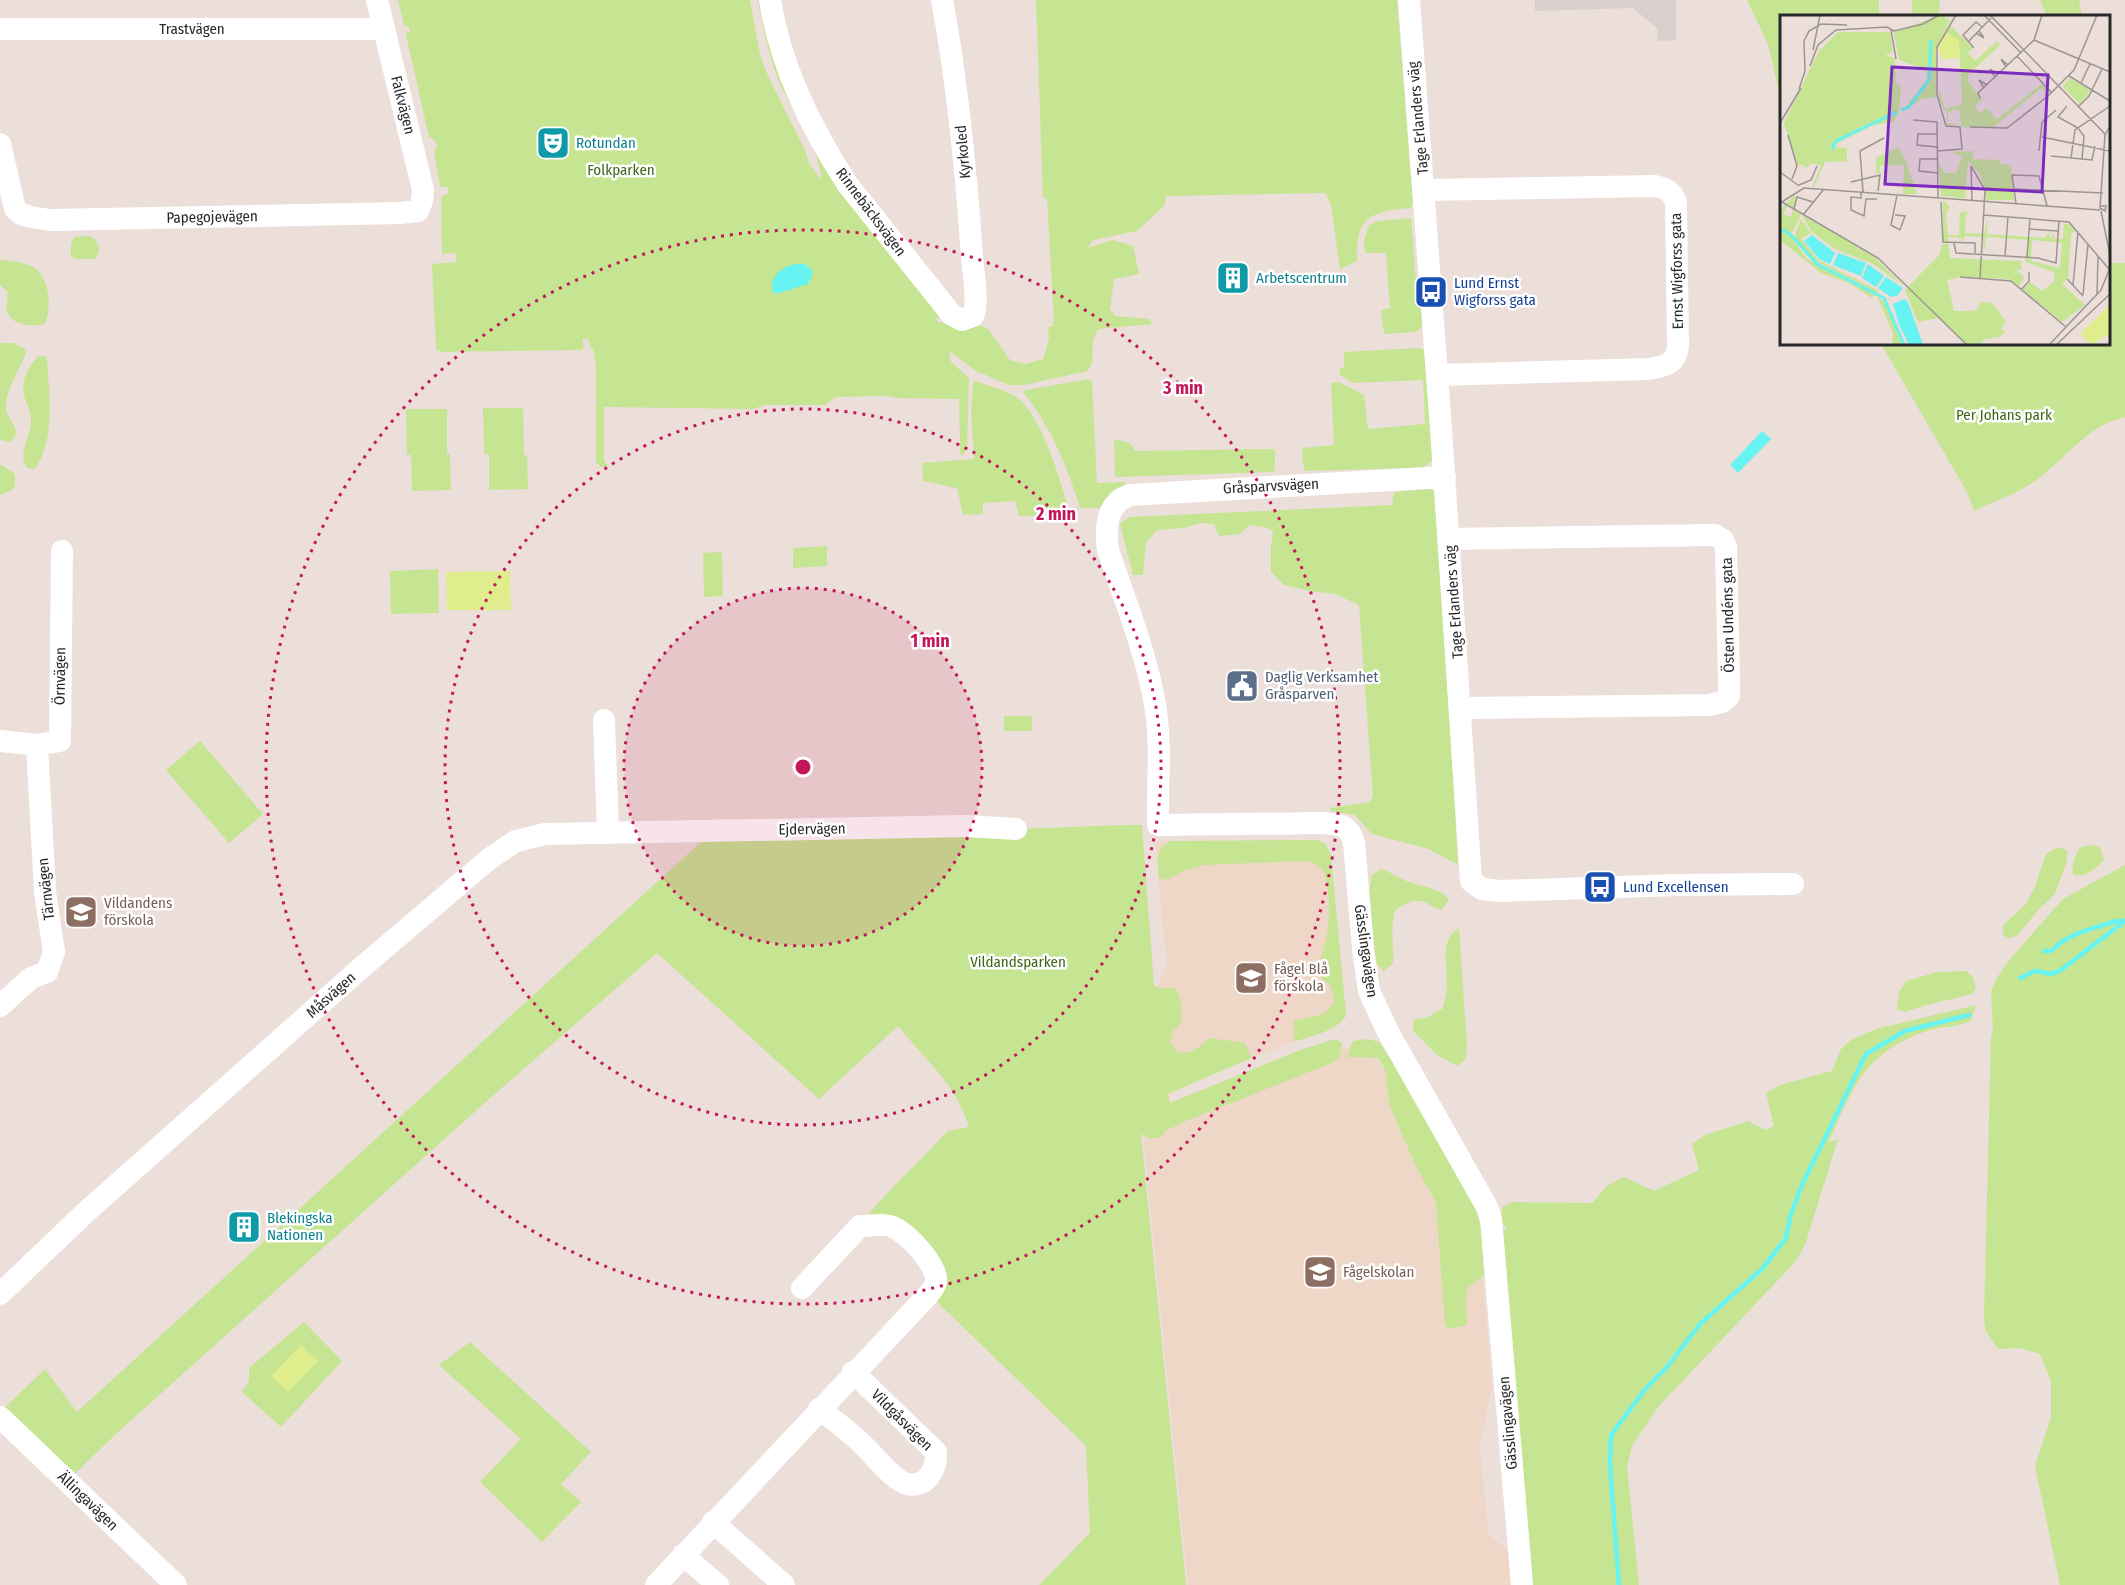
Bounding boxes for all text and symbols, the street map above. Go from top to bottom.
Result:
inset map [1780,15,2110,345]
street label: Trastvägen [159,20,225,38]
street label: Tage Erlanders väg [1404,61,1432,175]
street label: Falkvägen [387,74,419,136]
street label: Kyrkoled [952,124,974,180]
theatre icon: Rotundan [535,125,571,161]
place label: Rotundan [576,134,636,152]
park label: Folkparken [587,161,655,179]
street label: Rinnebäcksvägen [832,164,910,260]
street label: Papegojevägen [166,207,258,227]
street label: Ernst Wigforss gata [1667,212,1687,330]
building icon: Arbetscentrum [1215,260,1251,296]
place label: Arbetscentrum [1256,269,1347,287]
bus stop icon: Lund Ernst Wigforss gata [1413,274,1449,310]
place label: Lund Ernst Wigforss gata [1454,274,1536,309]
text: 3 min [1162,377,1203,399]
park label: Per Johans park [1956,406,2052,424]
street label: Gråsparvsvägen [1223,474,1319,498]
text: 2 min [1035,503,1076,525]
street label: Tage Erlanders väg [1441,545,1467,659]
street label: Östen Undéns gata [1718,557,1738,673]
text: 1 min [910,630,950,652]
street label: Örnvägen [50,647,70,705]
public building icon: Daglig Verksamhet Gråsparven [1224,668,1260,704]
place label: Daglig Verksamhet Gråsparven [1265,668,1378,703]
centre of rings [793,757,813,777]
street label: Ejdervägen [778,819,846,839]
street label: Tärnvägen [34,857,58,921]
bus stop icon: Lund Excellensen [1582,869,1618,905]
place label: Lund Excellensen [1623,878,1729,896]
school or university icon: Vildandens förskola [63,894,99,930]
place label: Vildandens förskola [104,894,172,929]
street label: Gässlingavägen [1351,903,1381,999]
park label: Vildandsparken [970,953,1066,971]
school or university icon: Fågel Blå förskola [1233,960,1269,996]
place label: Fågel Blå förskola [1274,960,1328,995]
street label: Måsvägen [303,968,359,1022]
building icon: Blekingska Nationen [226,1209,262,1245]
place label: Blekingska Nationen [267,1209,333,1244]
school or university icon: Fågelskolan [1302,1254,1338,1290]
place label: Fågelskolan [1343,1263,1414,1281]
street label: Gässlingavägen [1495,1375,1521,1471]
street label: Vildgåsvägen [868,1386,936,1454]
street label: Ällingavägen [54,1468,122,1534]

